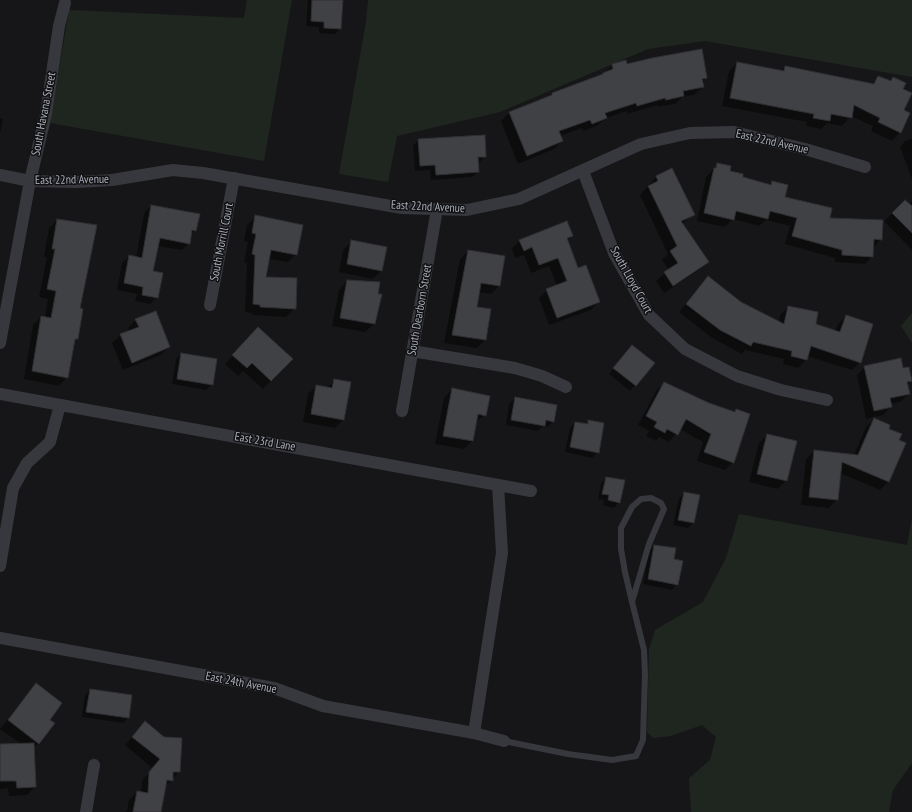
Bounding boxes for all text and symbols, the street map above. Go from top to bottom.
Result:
street label: South Havana Street [29,71,59,157]
street label: East 22nd Avenue [734,127,810,157]
street label: East 22nd Avenue [35,172,109,188]
street label: East 22nd Avenue [391,198,465,216]
street label: South Morrill Court [207,202,237,282]
street label: South Lloyd Court [607,244,655,316]
street label: South Dearborn Street [405,263,435,357]
street label: East 23rd Lane [233,430,297,454]
street label: East 24th Avenue [204,669,278,697]

